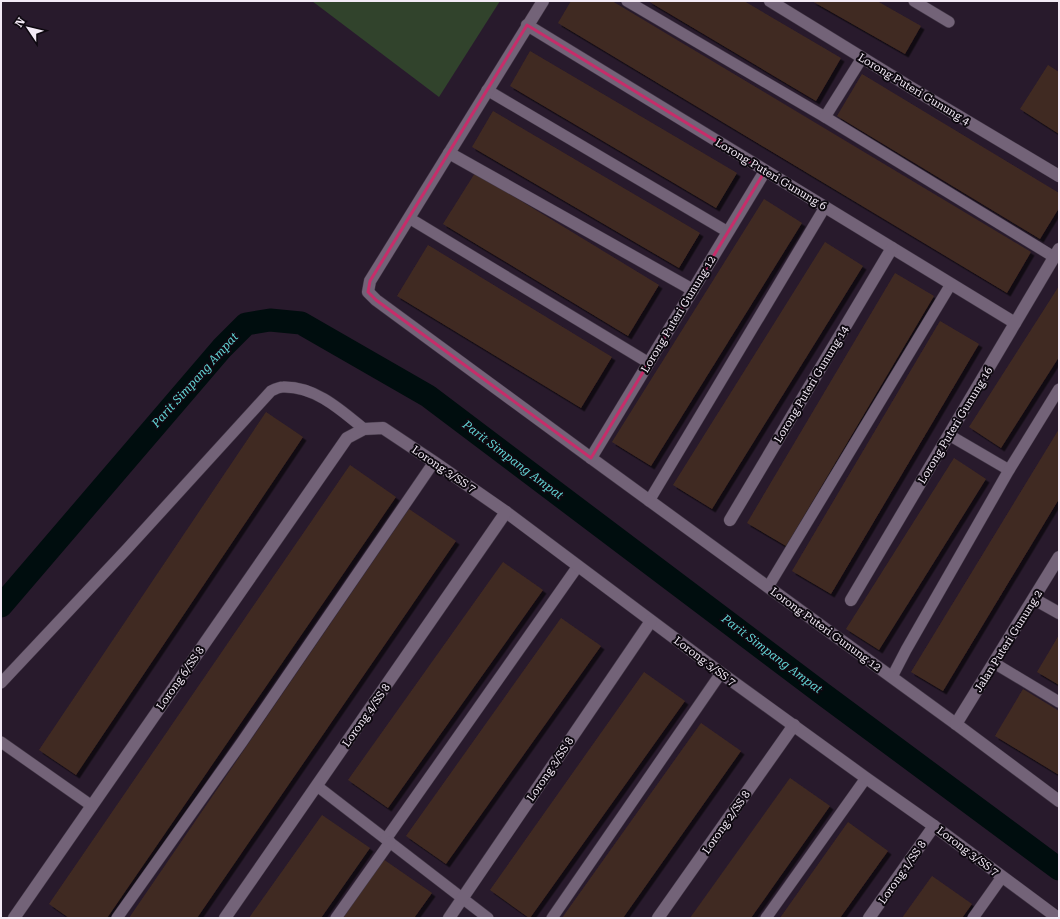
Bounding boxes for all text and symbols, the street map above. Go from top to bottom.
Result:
north arrow [8,8,48,48]
text: N [12,15,28,30]
street label: Lorong Puteri Gunung 4 [856,51,973,128]
street label: Lorong Puteri Gunung 6 [713,136,829,213]
street label: Lorong Puteri Gunung 12 [638,254,718,375]
street label: Lorong Puteri Gunung 14 [771,323,852,445]
water label: Parit Simpang Ampat [148,329,242,431]
street label: Lorong Puteri Gunung 16 [915,365,995,486]
water label: Parit Simpang Ampat [459,417,567,503]
street label: Lorong 3/SS 7 [409,443,478,496]
street label: Lorong Puteri Gunung 12 [768,585,884,674]
street label: Jalan Puteri Gunung 2 [972,588,1045,695]
water label: Parit Simpang Ampat [718,611,826,697]
street label: Lorong 3/SS 7 [671,634,738,689]
street label: Lorong 6/SS 8 [154,644,207,712]
street label: Lorong 4/SS 8 [340,681,393,749]
street label: Lorong 3/SS 8 [524,735,577,804]
street label: Lorong 2/SS 8 [700,788,753,856]
street label: Lorong 3/SS 7 [934,824,1001,879]
street label: Lorong 1/SS 8 [876,838,929,906]

